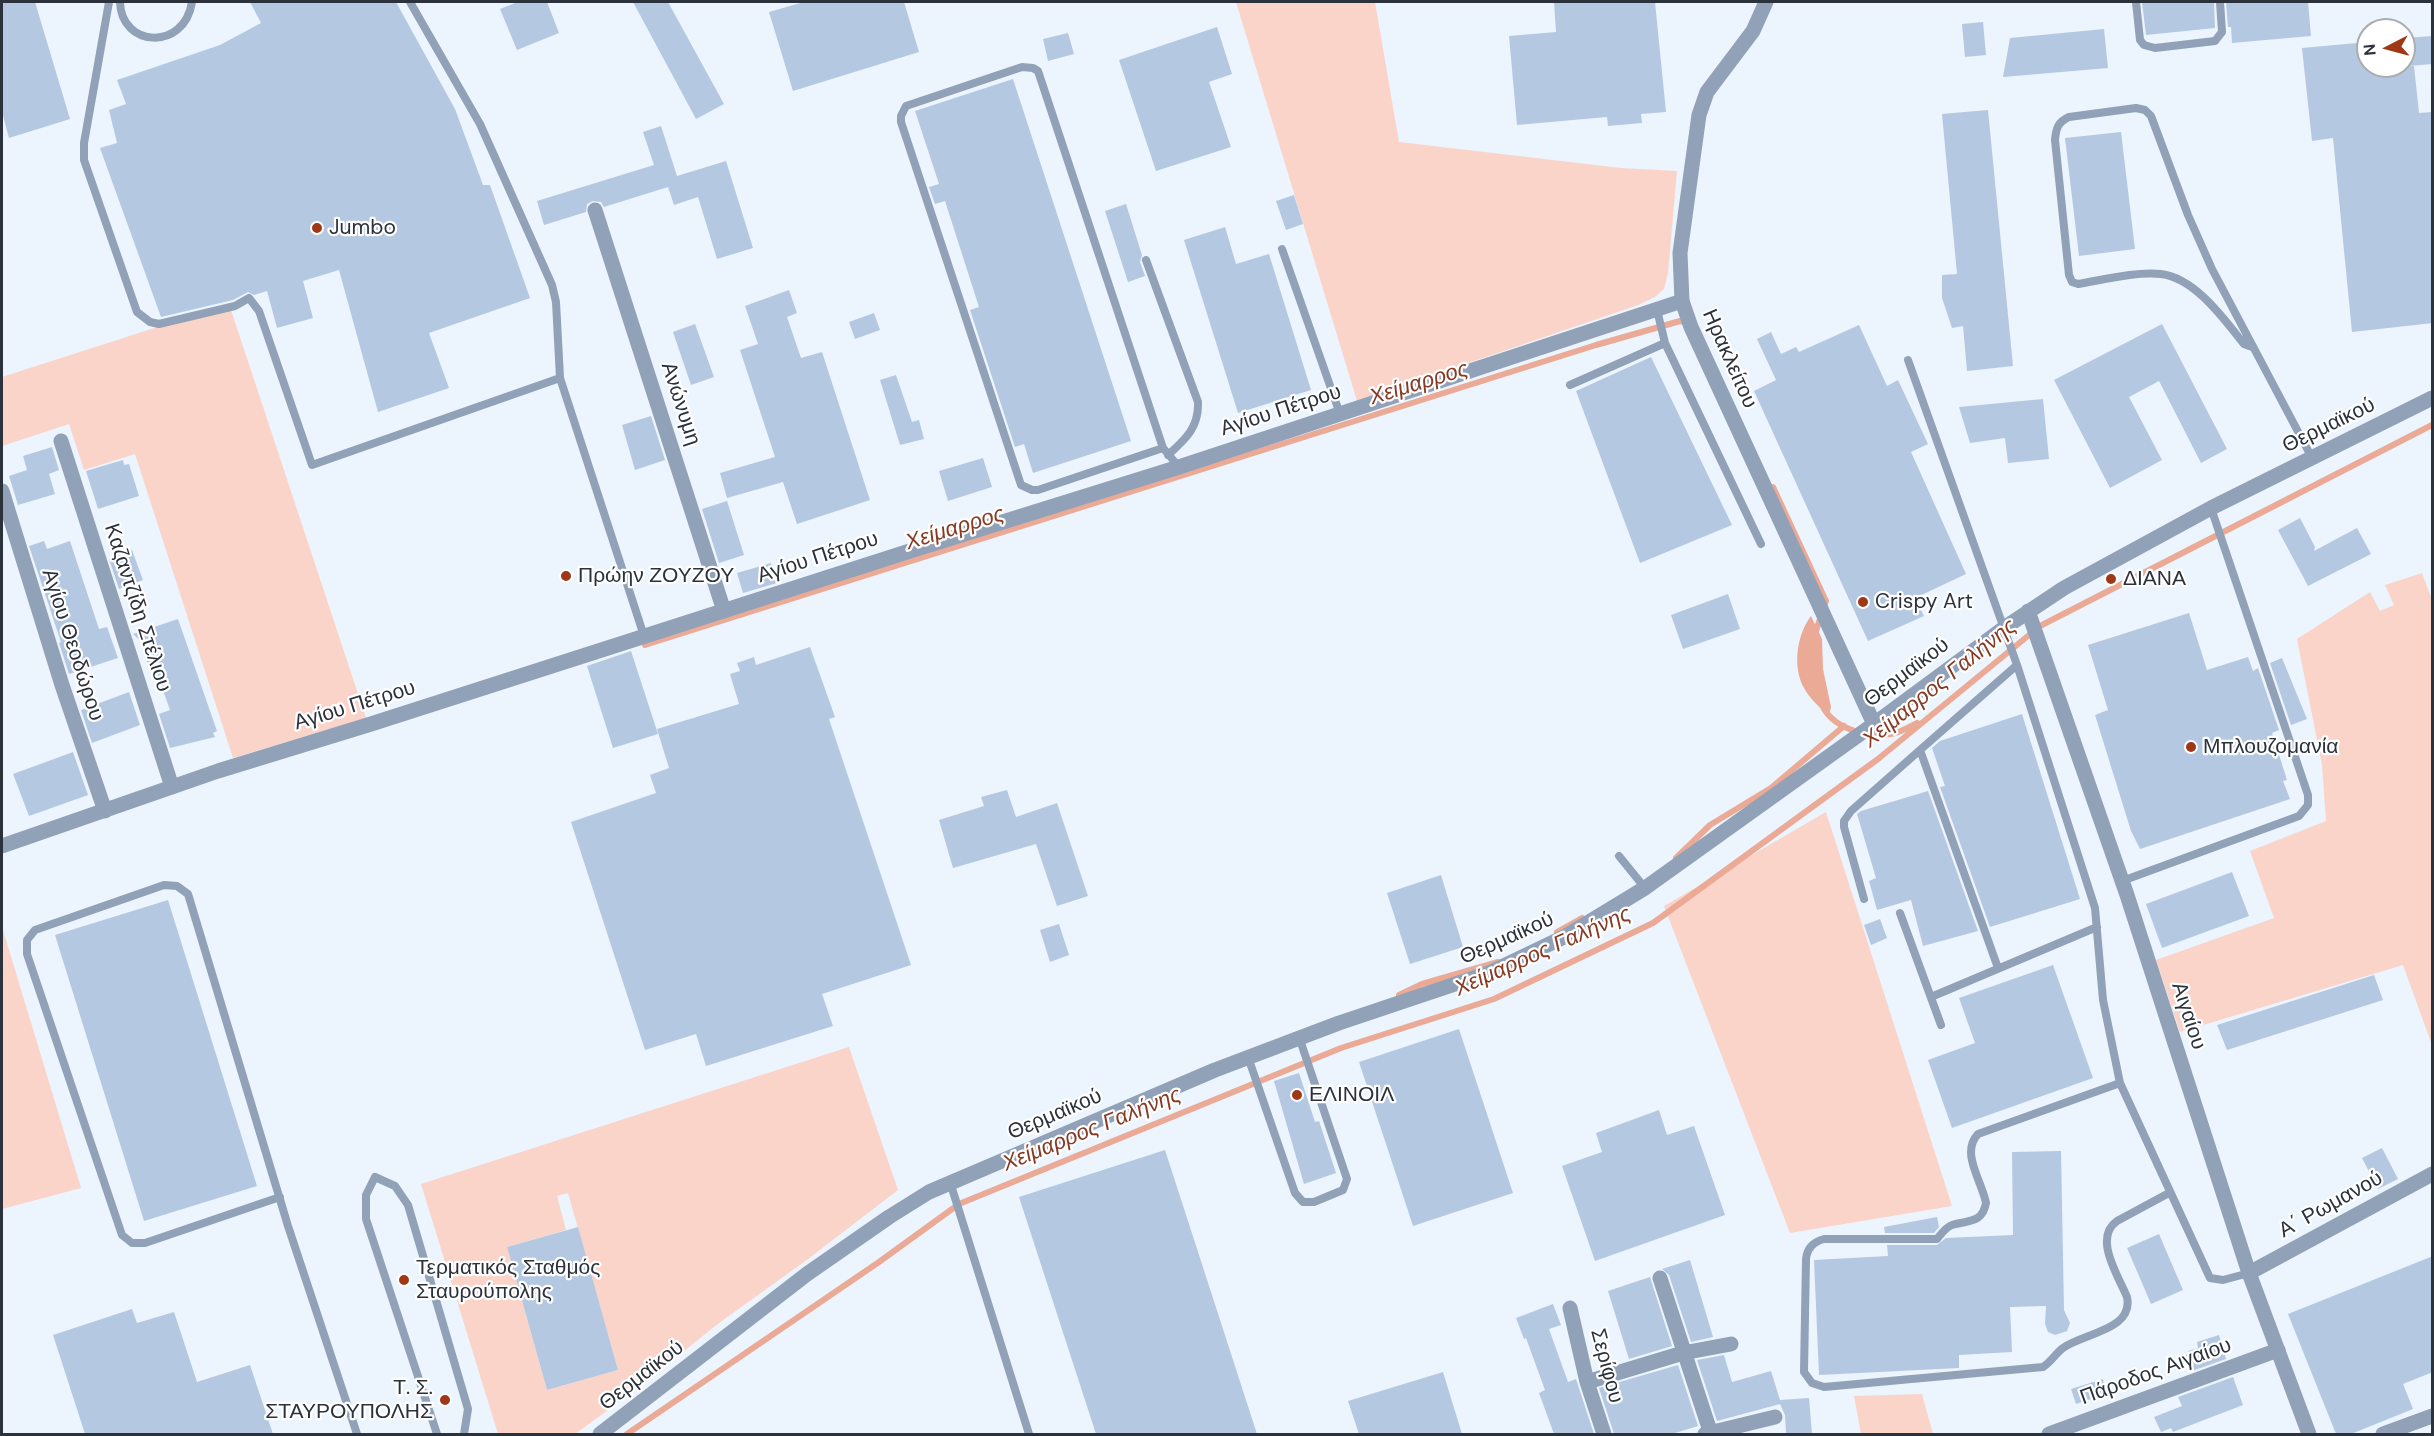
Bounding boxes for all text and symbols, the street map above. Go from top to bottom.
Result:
north arrow [2356,18,2416,78]
text: N [2359,43,2381,57]
place label: Jumbo [329,215,396,241]
marker: Jumbo [310,221,324,235]
street label: Ηρακλείτου [1696,306,1762,412]
water label: Χείμαρρος [1366,356,1472,412]
street label: Ανώνυμη [655,359,705,449]
street label: Αγίου Πέτρου [1217,380,1345,442]
street label: Θερμαϊκού [2279,393,2379,459]
water label: Χείμαρρος [902,501,1008,557]
street label: Καζαντζίδη Στέλιου [98,521,176,695]
street label: Αγίου Πέτρου [754,527,882,589]
place label: Πρώην ΖΟΥΖΟΥ [578,563,734,589]
street label: Αγίου Θεοδώρου [36,566,108,724]
place label: ΔΙΑΝΑ [2123,566,2186,592]
marker: Πρώην ΖΟΥΖΟΥ [559,569,573,583]
marker: ΔΙΑΝΑ [2104,572,2118,586]
place label: Crispy Art [1875,589,1973,615]
marker: Crispy Art [1856,595,1870,609]
water label: Χείμαρρος Γαλήνης [1858,614,2022,754]
street label: Θερμαϊκού [1860,633,1954,713]
street label: Αγίου Πέτρου [291,676,419,736]
place label: Μπλουζομανία [2203,734,2338,760]
marker: Μπλουζομανία [2184,740,2198,754]
water label: Χείμαρρος Γαλήνης [1451,901,1635,1003]
street label: Θερμαϊκού [1456,907,1558,971]
street label: Αιγαίου [2165,979,2211,1053]
water label: Χείμαρρος Γαλήνης [999,1082,1185,1178]
place label: ΕΛΙΝΟΙΛ [1309,1082,1394,1108]
street label: Θερμαϊκού [1004,1084,1106,1146]
marker: ΕΛΙΝΟΙΛ [1290,1088,1304,1102]
street label: Α΄ Ρωμανού [2275,1166,2387,1244]
place label: Τερματικός Σταθμός Σταυρούπολης [416,1255,600,1305]
marker: Τερματικός Σταθμός Σταυρούπολης [397,1273,411,1287]
street label: Σερίφου [1584,1326,1628,1406]
street label: Πάροδος Αιγαίου [2077,1333,2235,1411]
street label: Θερμαϊκού [595,1335,689,1417]
place label: Τ. Σ. ΣΤΑΥΡΟΥΠΟΛΗΣ [265,1375,433,1425]
marker: Τ. Σ. ΣΤΑΥΡΟΥΠΟΛΗΣ [438,1393,452,1407]

